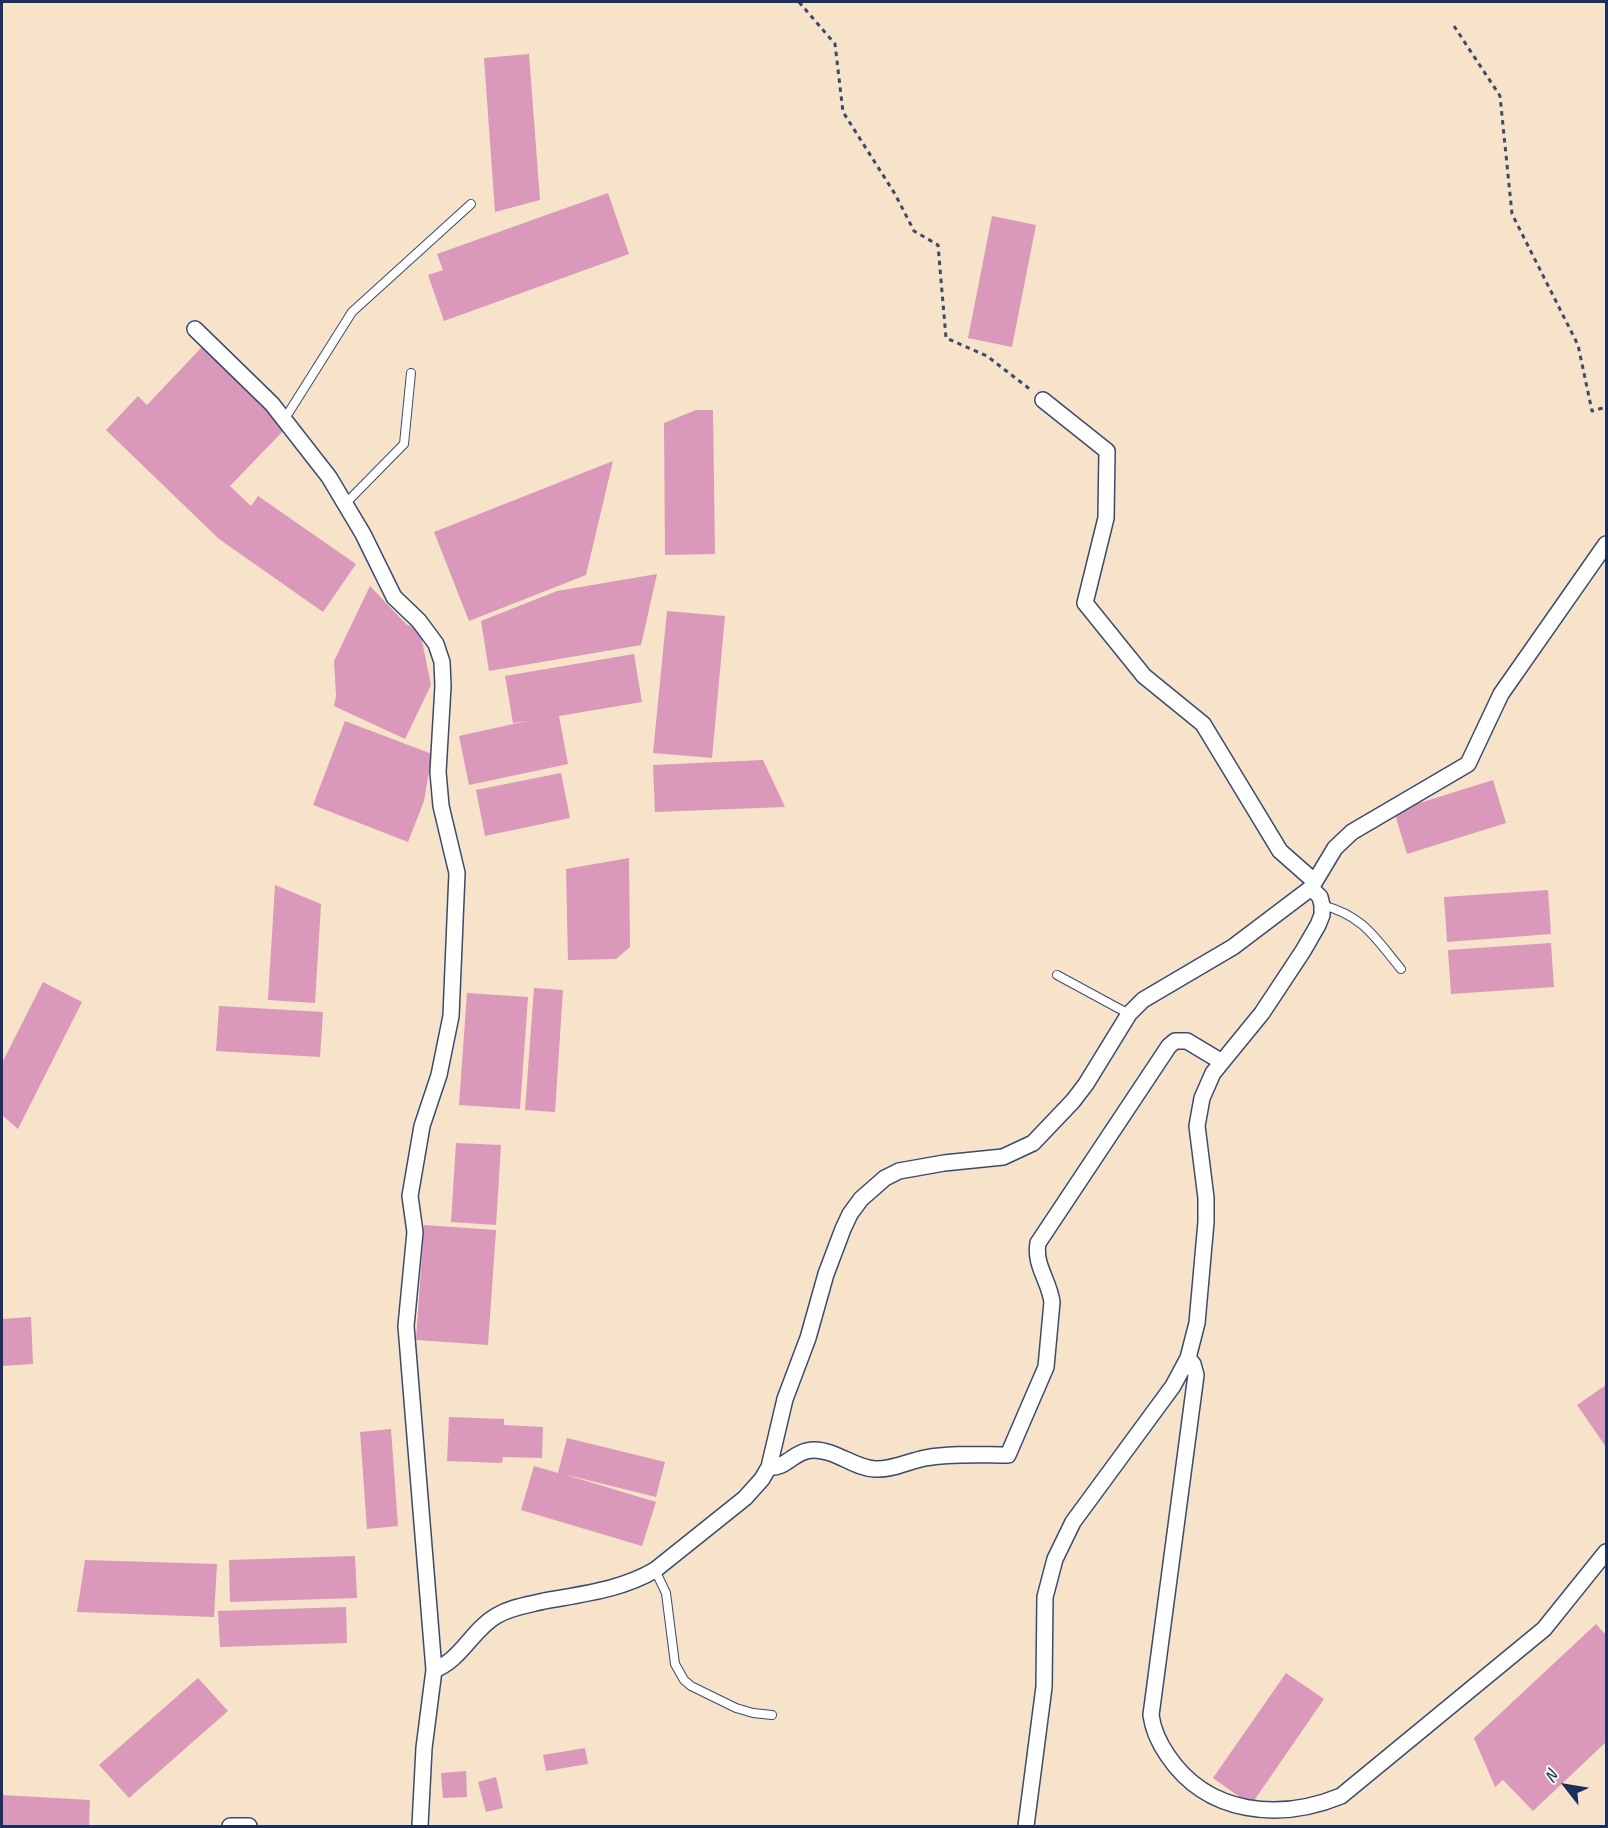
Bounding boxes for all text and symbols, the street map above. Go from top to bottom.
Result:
north arrow [1536,1756,1596,1816]
text: N [1539,1767,1562,1786]

